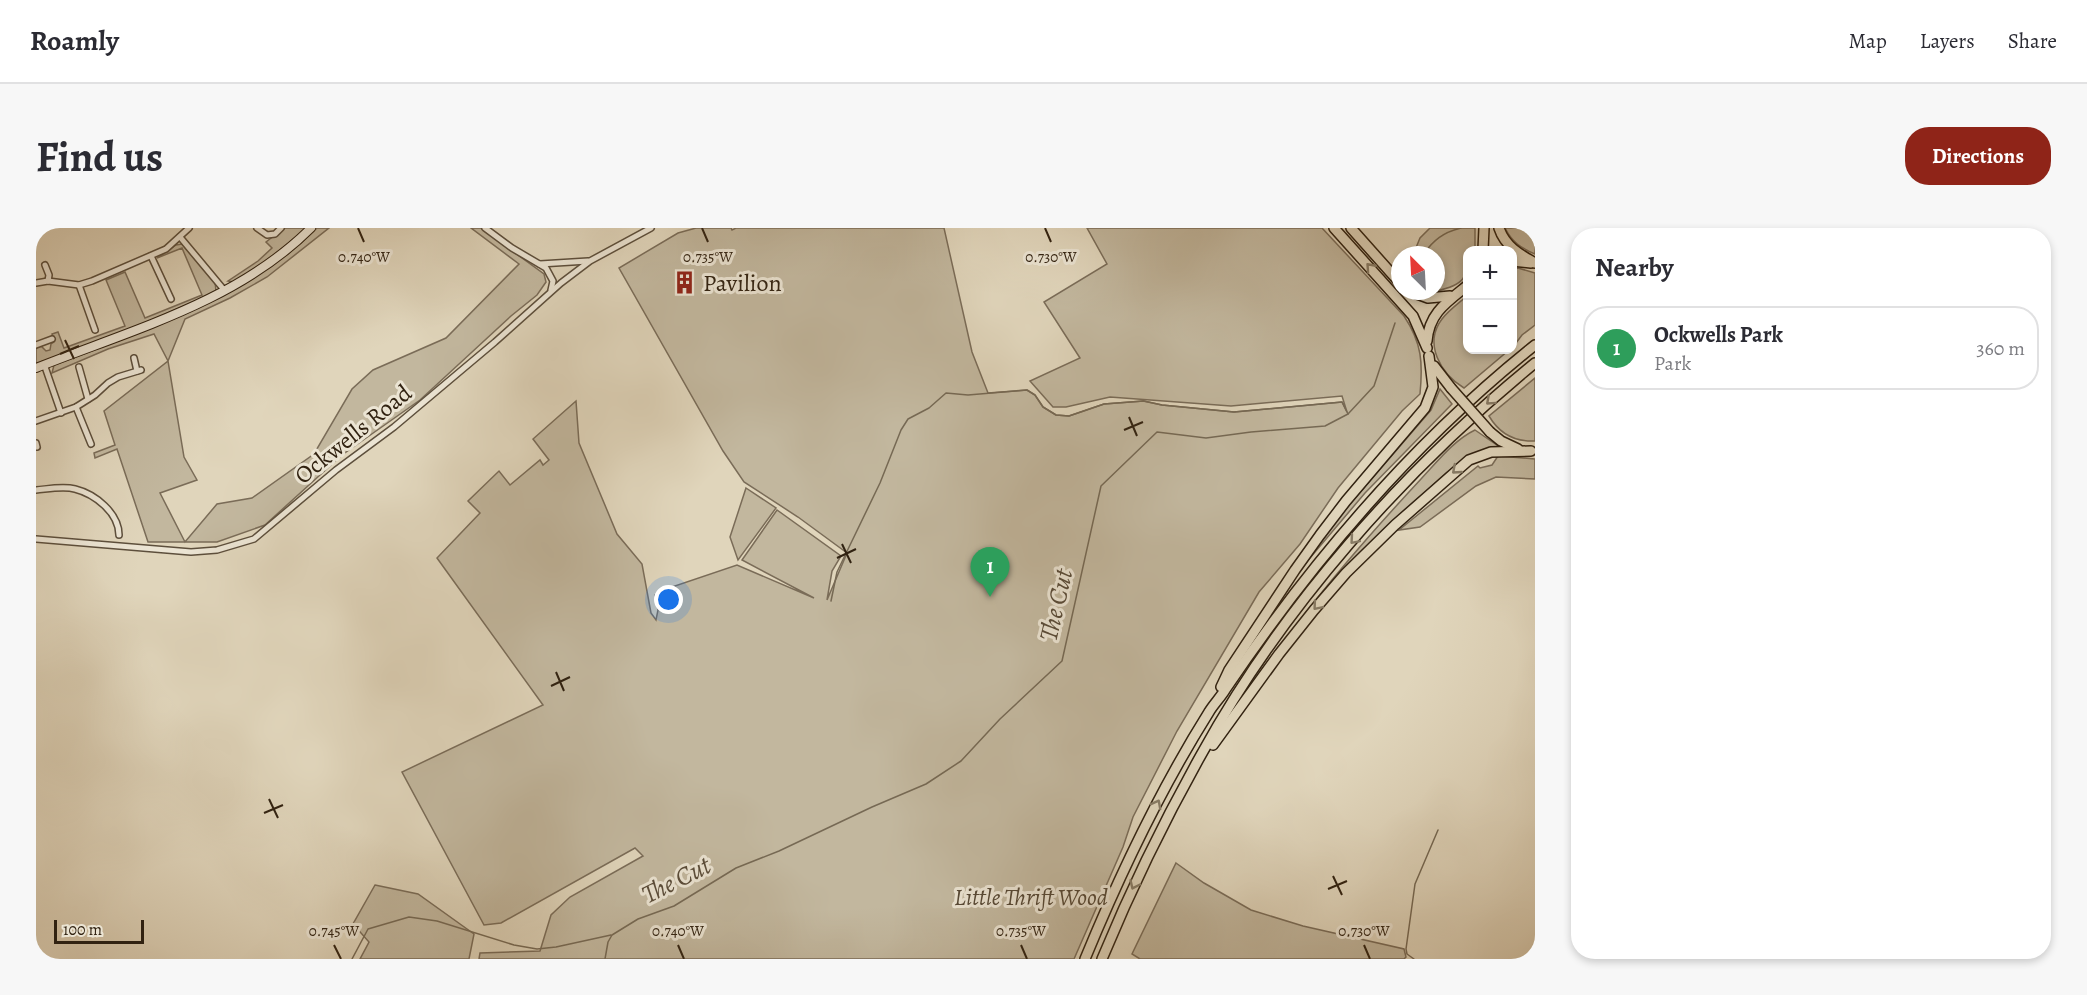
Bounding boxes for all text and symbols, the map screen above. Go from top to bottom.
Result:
text: Roamly [30,22,119,60]
text: Map [1848,27,1887,55]
text: Layers [1920,27,1975,55]
text: Share [2008,27,2057,55]
button: Directions [1905,127,2051,185]
text: Find us [36,128,163,185]
north arrow [1391,246,1445,300]
map controls [1463,246,1517,354]
button: + [1463,246,1517,300]
text: 0.740°W [338,247,390,267]
text: 0.735°W [683,247,733,267]
text: 0.730°W [1025,247,1077,267]
text: Nearby [1595,250,1674,285]
one-way arrow [1366,263,1377,274]
place label: Pavilion [703,267,782,299]
building icon: Pavilion [672,270,698,296]
button: − [1463,300,1517,354]
text: Ockwells Park [1654,320,1783,350]
text: 1 [1613,335,1620,362]
text: 360 m [1976,335,2025,362]
text: Park [1654,350,1692,377]
street label: Ockwells Road [288,377,418,491]
one-way arrow [1487,394,1497,405]
one-way arrow [1452,463,1463,474]
one-way arrow [1350,533,1361,544]
pin: 1 [970,548,1010,597]
water label: The Cut [1031,564,1082,644]
your location [654,585,683,614]
one-way arrow [1313,600,1324,611]
one-way arrow [1150,799,1161,810]
water label: The Cut [636,847,718,912]
one-way arrow [1130,879,1142,890]
park label: Little Thrift Wood [954,881,1108,913]
scale bar [54,917,144,944]
text: 100 m [63,919,102,941]
text: 0.745°W [309,921,359,941]
text: 0.740°W [652,921,704,941]
text: 0.735°W [996,921,1046,941]
text: 0.730°W [1338,921,1390,941]

